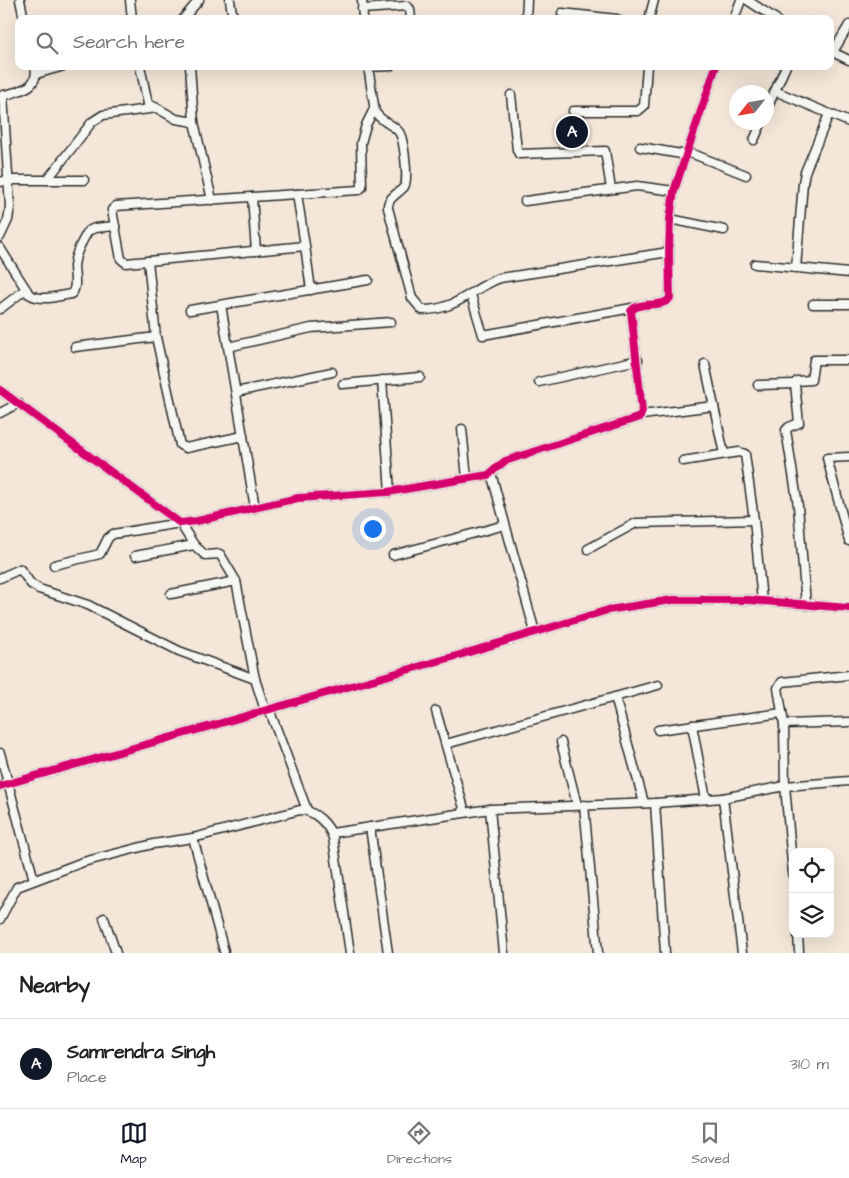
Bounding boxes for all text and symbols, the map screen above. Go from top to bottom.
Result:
search box [15,15,834,70]
icon: search [33,29,61,57]
text: Search here [73,29,185,56]
north arrow [729,85,774,130]
pin: A [556,113,588,151]
your location [360,516,386,542]
map controls [789,848,834,938]
button: locate [789,848,834,893]
button: layers [789,893,834,938]
text: Nearby [20,971,90,1000]
text: Samrendra Singh [67,1039,215,1066]
text: A [31,1053,41,1075]
text: 310 m [790,1053,829,1075]
text: Place [67,1066,107,1088]
tab: Map [120,1119,148,1169]
tab: Directions [387,1119,452,1169]
tab: Saved [691,1119,729,1169]

